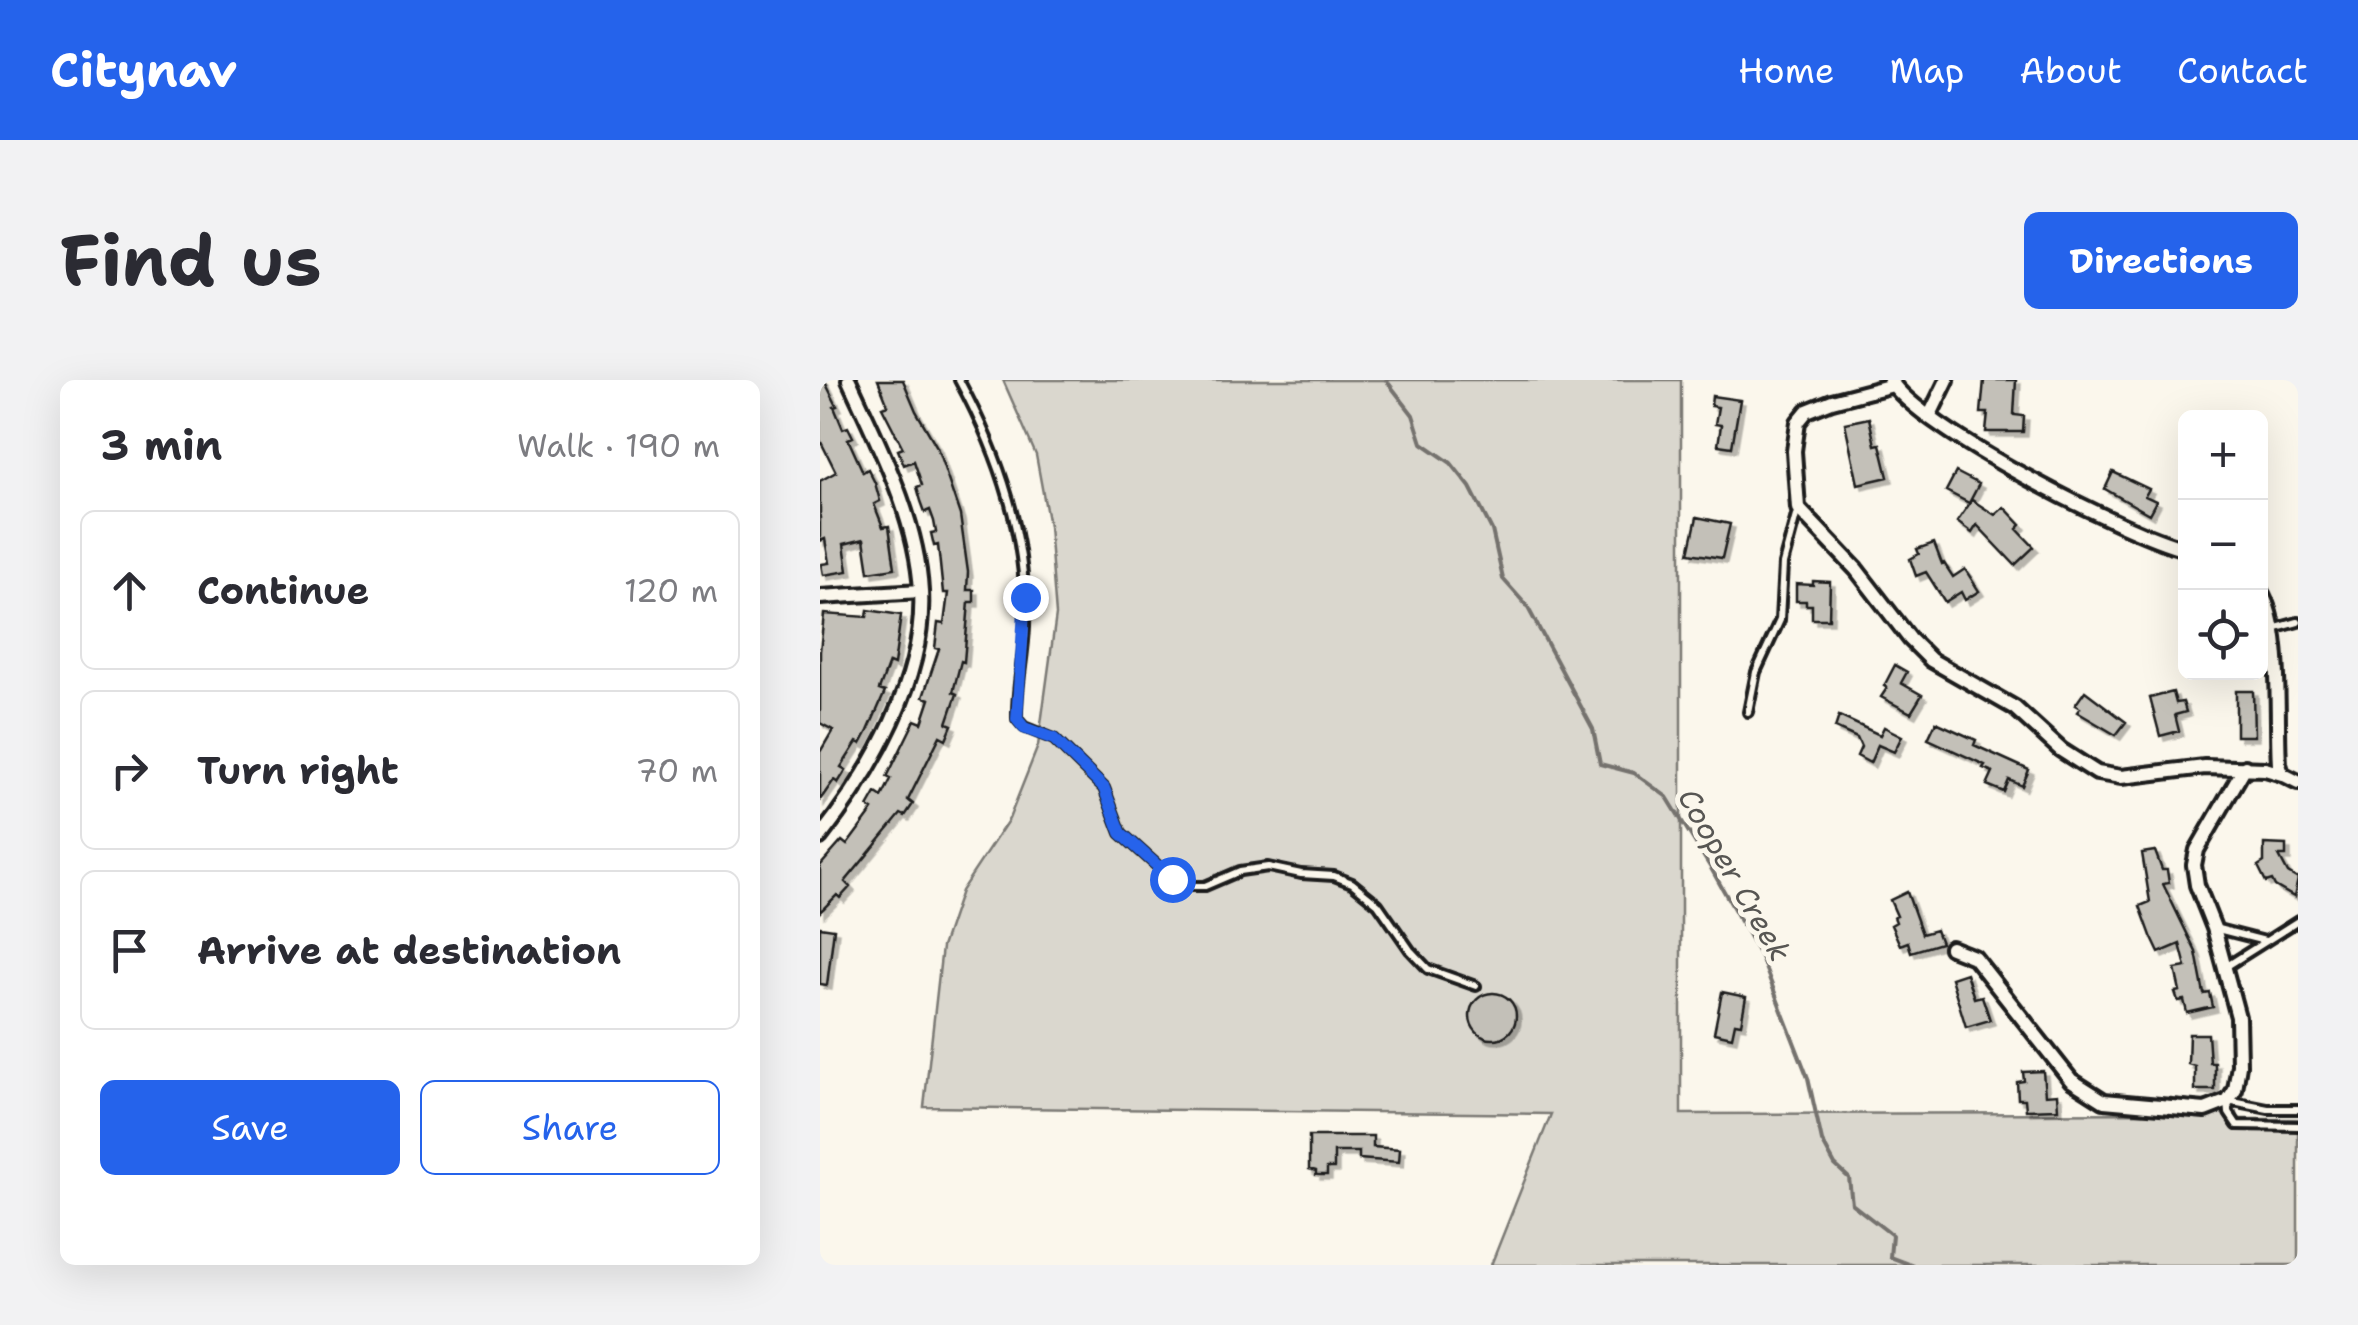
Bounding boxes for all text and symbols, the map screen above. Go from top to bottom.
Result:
text: Citynav [50,38,237,102]
text: Home [1738,47,1834,94]
text: Map [1889,47,1964,94]
text: About [2019,47,2122,94]
text: Contact [2177,47,2308,94]
button: Directions [2024,212,2298,309]
text: Find us [60,214,322,307]
map controls [2178,410,2268,680]
button: + [2178,410,2268,500]
text: 3 min [100,417,222,473]
text: Walk · 190 m [517,424,720,467]
button: − [2178,500,2268,590]
icon: ahead [102,563,157,618]
text: Continue [197,565,369,616]
text: 120 m [624,569,718,612]
route end [1003,575,1049,621]
button: locate [2178,590,2268,680]
icon: right [102,743,157,798]
text: Turn right [197,745,399,796]
text: 70 m [635,749,718,792]
water label: Cooper Creek [1668,781,1801,969]
route start [1150,857,1196,903]
icon: arrive [102,923,157,978]
text: Arrive at destination [197,925,621,976]
button: Save [100,1080,400,1175]
button: Share [420,1080,720,1175]

